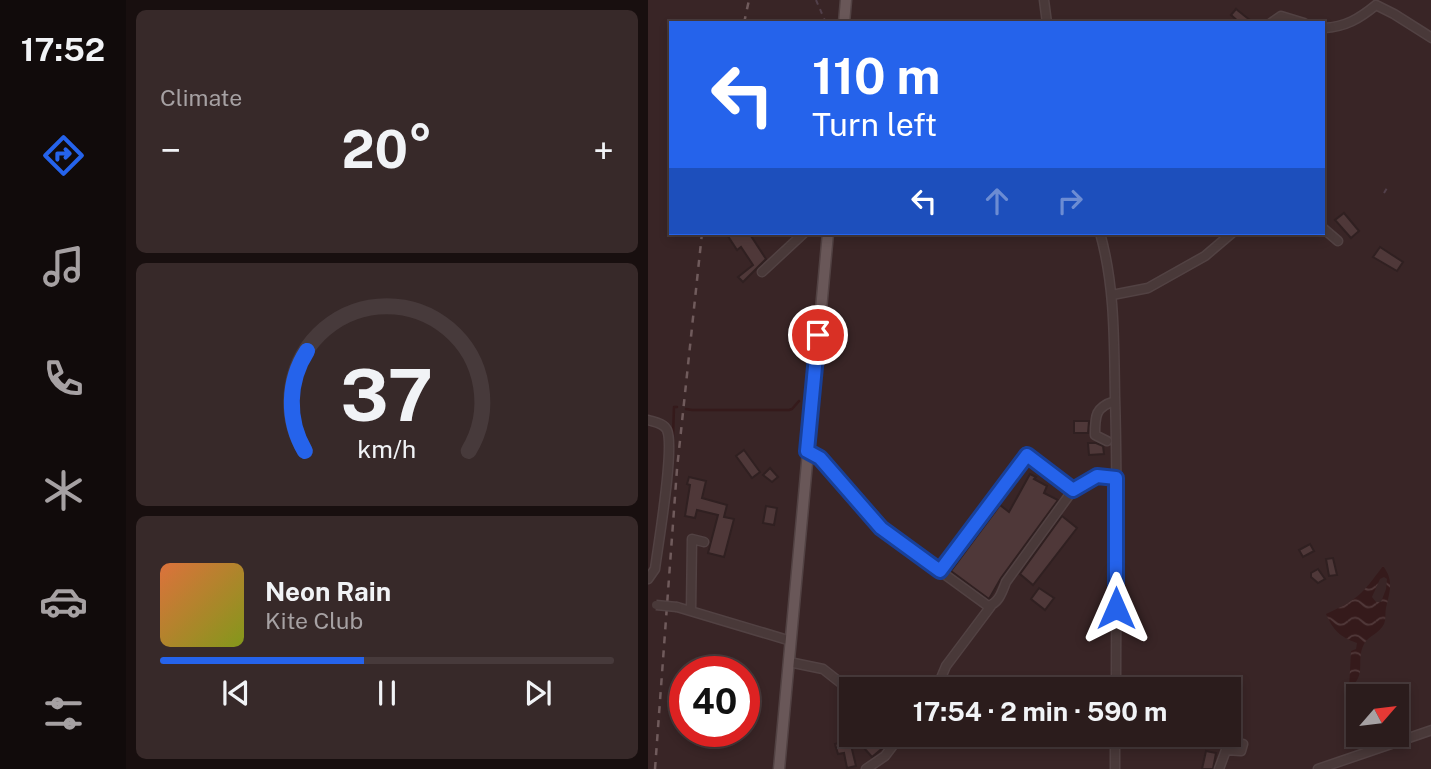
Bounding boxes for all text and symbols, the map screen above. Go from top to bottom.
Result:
text: 17:52 [21,31,105,68]
text: 110 m [812,47,940,105]
icon: left [697,49,788,140]
text: Climate [160,84,242,111]
text: Turn left [812,106,937,143]
text: 20° [341,119,433,180]
text: − [160,128,181,173]
text: + [593,128,614,173]
icon: directions [39,131,88,180]
icon: left [905,182,943,220]
icon: ahead [978,182,1016,220]
icon: right [1051,182,1089,220]
icon: music [39,242,88,291]
pin [788,305,848,365]
icon: arrive [799,316,837,354]
text: 37 [341,352,433,437]
icon: phone [39,354,88,403]
text: km/h [358,433,416,463]
icon: climate [39,466,88,515]
position arrow [1079,571,1153,645]
text: Neon Rain [265,576,391,607]
icon: car [39,577,88,626]
text: Kite Club [265,607,363,634]
speed limit sign: 40 [669,656,760,747]
icon: previous [217,674,255,712]
icon: pause [368,674,406,712]
icon: next [519,674,557,712]
north arrow [1346,684,1409,747]
map controls [1346,684,1409,747]
icon: filters [39,689,88,738]
text: 17:54 · 2 min · 590 m [913,696,1167,727]

